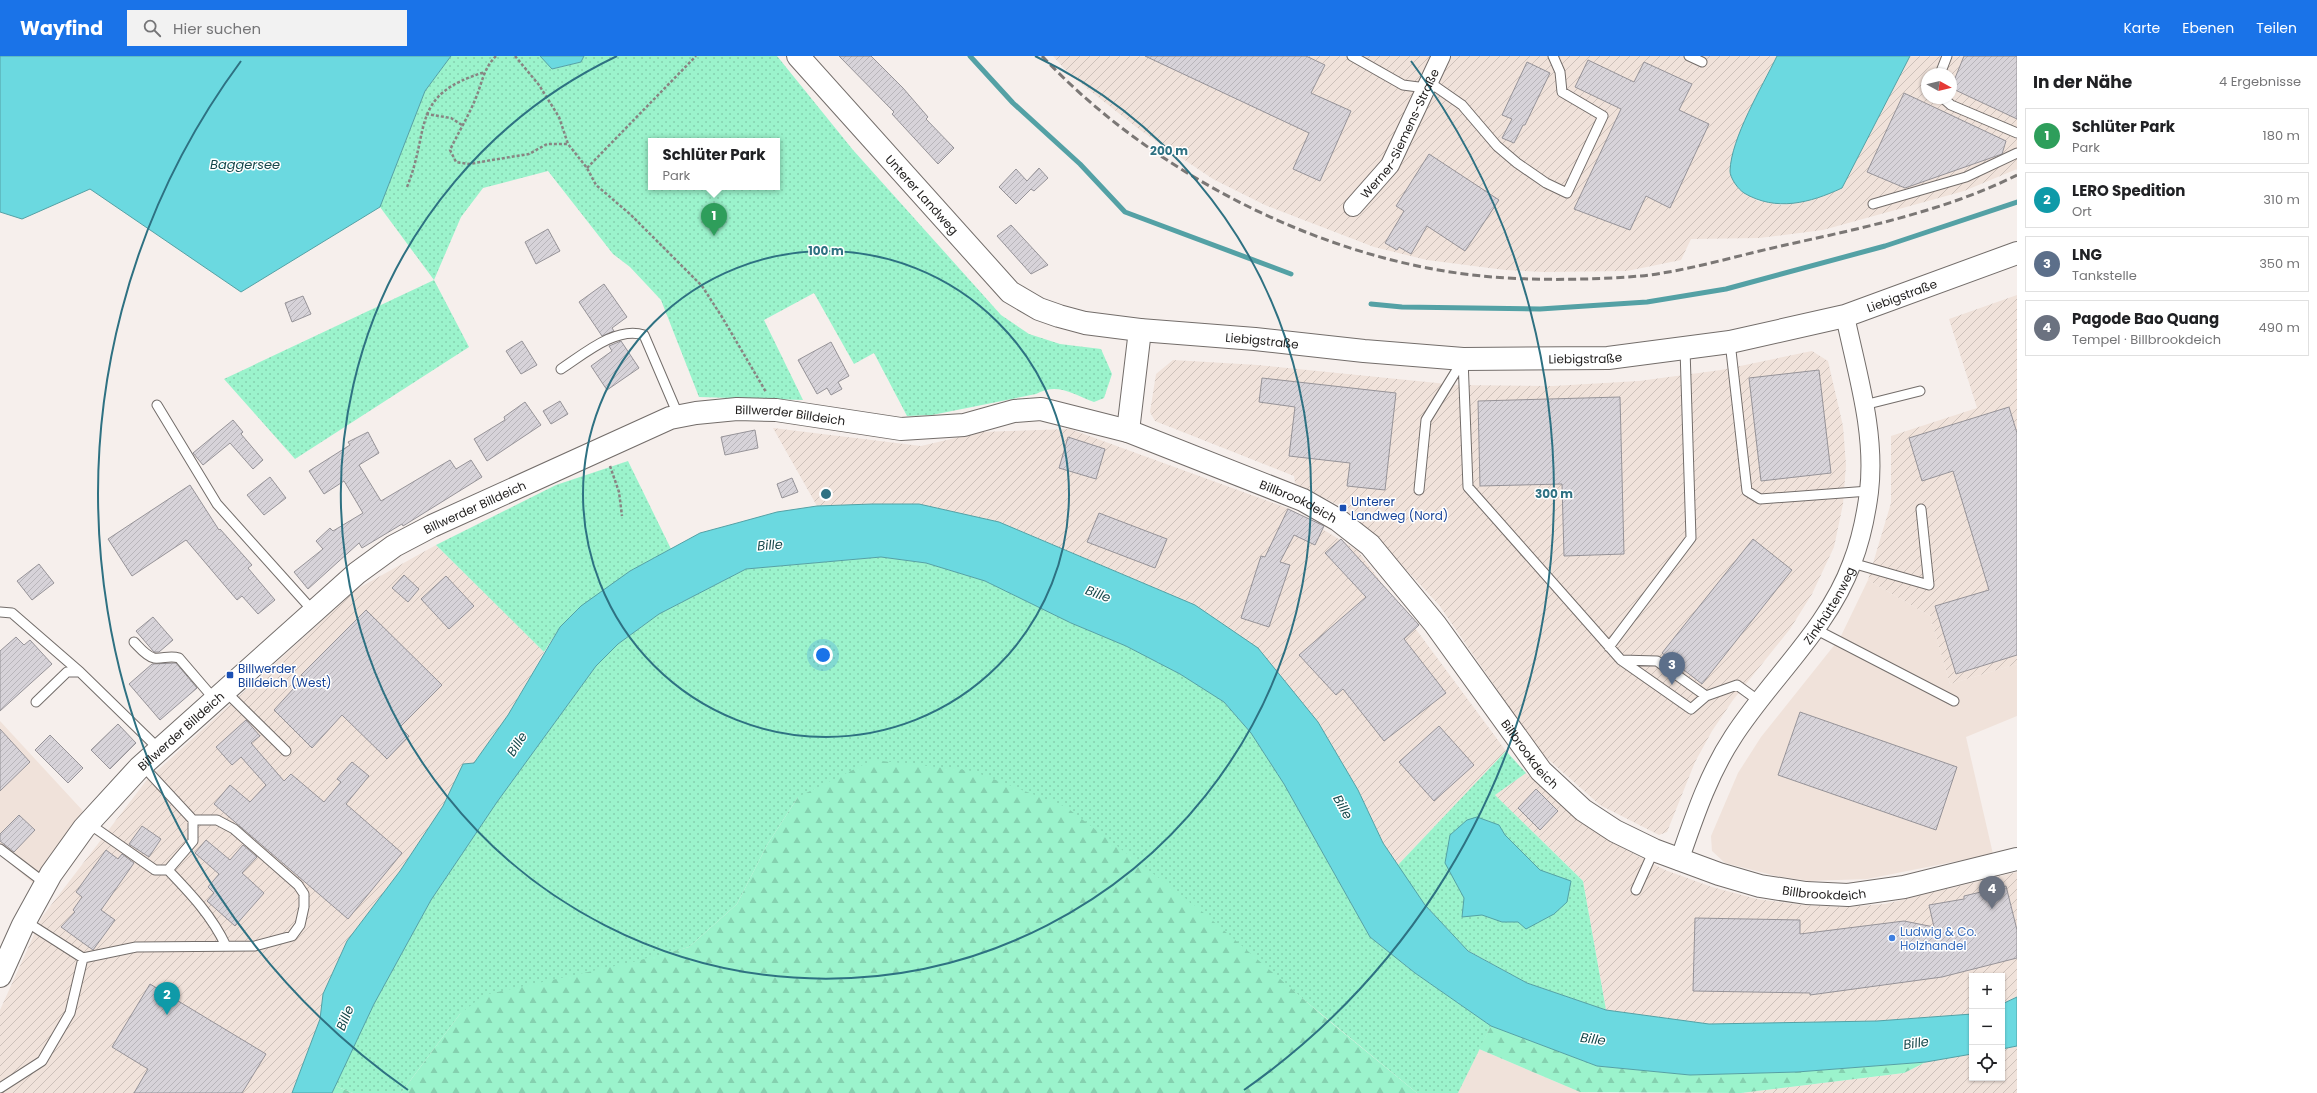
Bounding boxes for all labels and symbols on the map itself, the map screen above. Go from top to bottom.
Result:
street label: Werner-Siemens-Straße [1356,66,1443,202]
north arrow [1921,68,1957,104]
text: 200 m [1150,142,1188,159]
street label: Unterer Landweg [882,151,963,238]
water label: Baggersee [210,155,280,174]
pin: 1 [701,203,727,236]
text: 100 m [808,242,844,259]
street label: Liebigstraße [1864,275,1939,316]
street label: Liebigstraße [1225,328,1300,352]
street label: Liebigstraße [1548,348,1623,367]
street label: Billwerder Billdeich [735,400,847,429]
street label: Billbrookdeich [1257,475,1340,526]
street label: Billwerder Billdeich [420,476,529,538]
text: 300 m [1535,485,1573,502]
centre of rings [819,487,833,501]
place label: Unterer Landweg (Nord) [1351,493,1448,524]
marker: Unterer Landweg (Nord) [1338,503,1348,513]
water label: Bille [757,535,783,555]
street label: Zinkhüttenweg [1799,564,1858,647]
water label: Bille [1083,581,1113,607]
your location [813,645,833,665]
pin: 3 [1659,652,1685,685]
place label: Billwerder Billdeich (West) [238,660,332,691]
marker: Billwerder Billdeich (West) [225,670,235,680]
street label: Billwerder Billdeich [134,687,228,774]
street label: Billbrookdeich [1498,716,1563,792]
water label: Bille [502,728,532,760]
water label: Bille [1328,791,1358,823]
pin: 4 [1979,876,2005,909]
street label: Billbrookdeich [1781,881,1867,903]
place label: Ludwig & Co. Holzhandel [1900,923,1977,954]
marker: Ludwig & Co. Holzhandel [1887,933,1897,943]
pin: 2 [154,982,180,1015]
water label: Bille [331,1003,359,1033]
water label: Bille [1579,1028,1607,1050]
water label: Bille [1902,1032,1930,1054]

